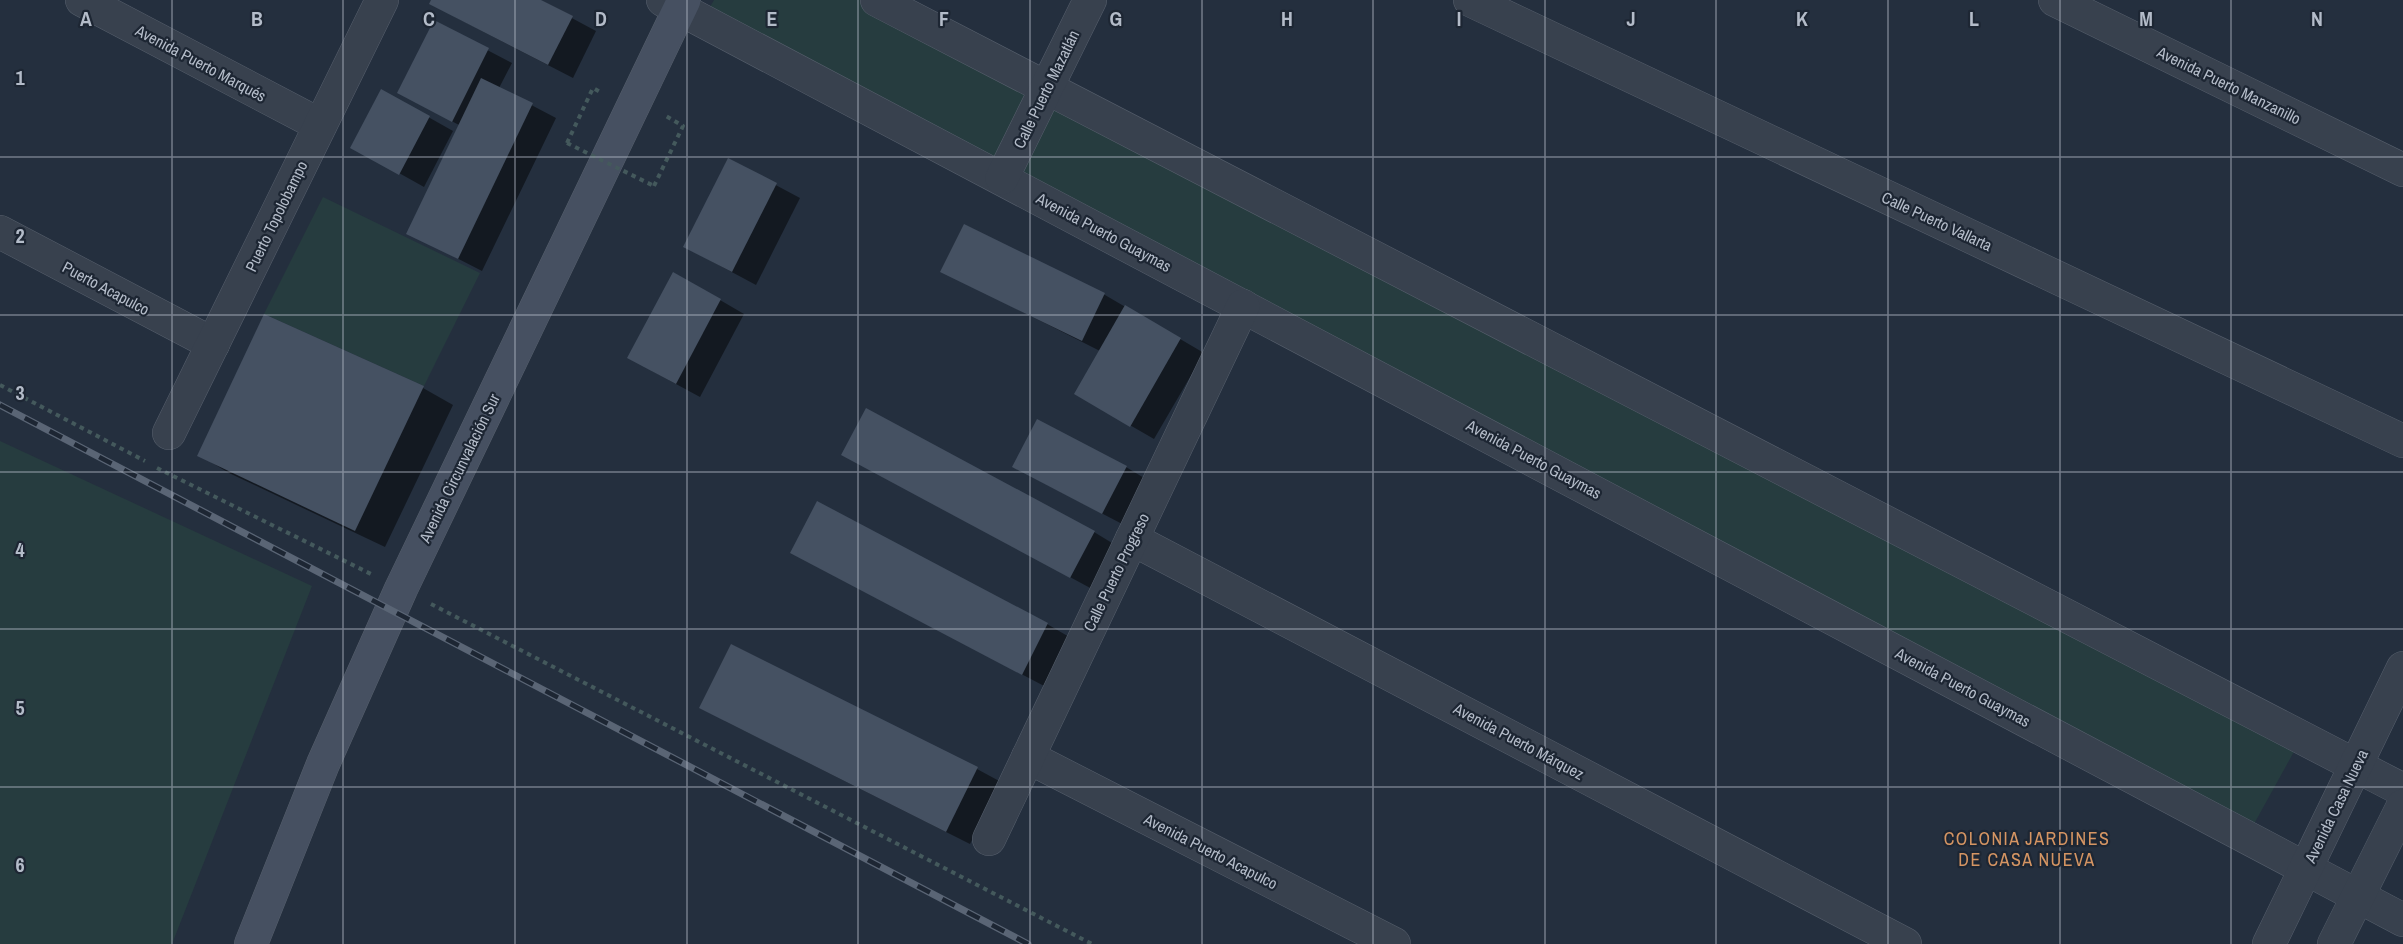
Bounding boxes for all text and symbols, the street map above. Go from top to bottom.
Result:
text: A [80,5,92,32]
text: B [251,5,263,32]
text: C [423,5,435,32]
text: D [595,5,607,32]
text: E [767,5,778,32]
text: F [939,5,949,32]
text: G [1110,5,1122,32]
text: H [1281,5,1293,32]
text: I [1457,5,1461,32]
text: J [1626,5,1636,32]
text: K [1796,5,1808,32]
text: L [1969,5,1979,32]
text: M [2139,5,2153,32]
text: N [2311,5,2323,32]
street label: Avenida Puerto Marqués [131,19,270,107]
street label: Calle Puerto Mazatlán [1008,26,1084,152]
street label: Avenida Puerto Manzanillo [2153,40,2305,129]
text: 1 [15,64,25,91]
street label: Puerto Topolobampo [240,157,312,275]
street label: Calle Puerto Vallarta [1878,186,1996,256]
street label: Avenida Puerto Guaymas [1032,187,1175,277]
text: 2 [15,222,25,249]
street label: Puerto Acapulco [59,256,153,320]
text: 3 [15,379,25,406]
street label: Avenida Circunvalación Sur [413,389,505,547]
street label: Avenida Puerto Guaymas [1462,414,1605,504]
street label: Calle Puerto Progreso [1078,509,1154,635]
text: 4 [15,536,25,563]
street label: Avenida Puerto Guaymas [1891,642,2034,732]
text: 5 [15,694,25,721]
street label: Avenida Puerto Márquez [1449,697,1589,785]
street label: Avenida Casa Nueva [2299,745,2373,867]
street label: Avenida Puerto Acapulco [1140,807,1282,894]
district label: COLONIA JARDINES DE CASA NUEVA [1944,826,2110,872]
text: 6 [15,851,25,878]

